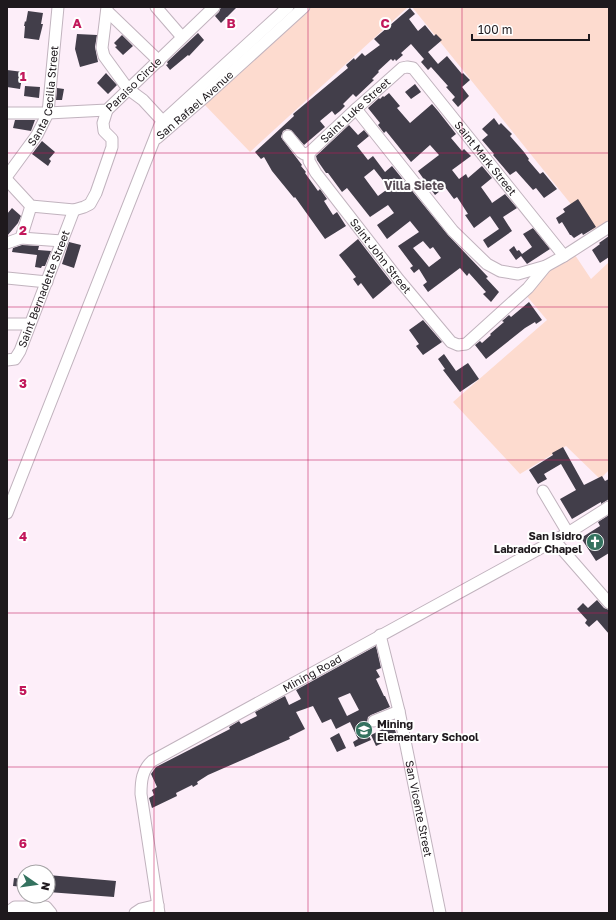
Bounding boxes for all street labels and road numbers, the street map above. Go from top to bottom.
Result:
street label: Santa Cecilia Street [24,45,60,148]
street label: Paraiso Circle [103,54,164,114]
street label: San Rafael Avenue [153,68,235,142]
street label: Saint Luke Street [317,75,393,145]
street label: Saint Mark Street [452,118,520,198]
street label: Saint John Street [348,216,414,296]
street label: Saint Bernadette Street [15,228,72,349]
street label: Mining Road [280,651,344,694]
street label: San Vicente Street [403,759,435,858]

